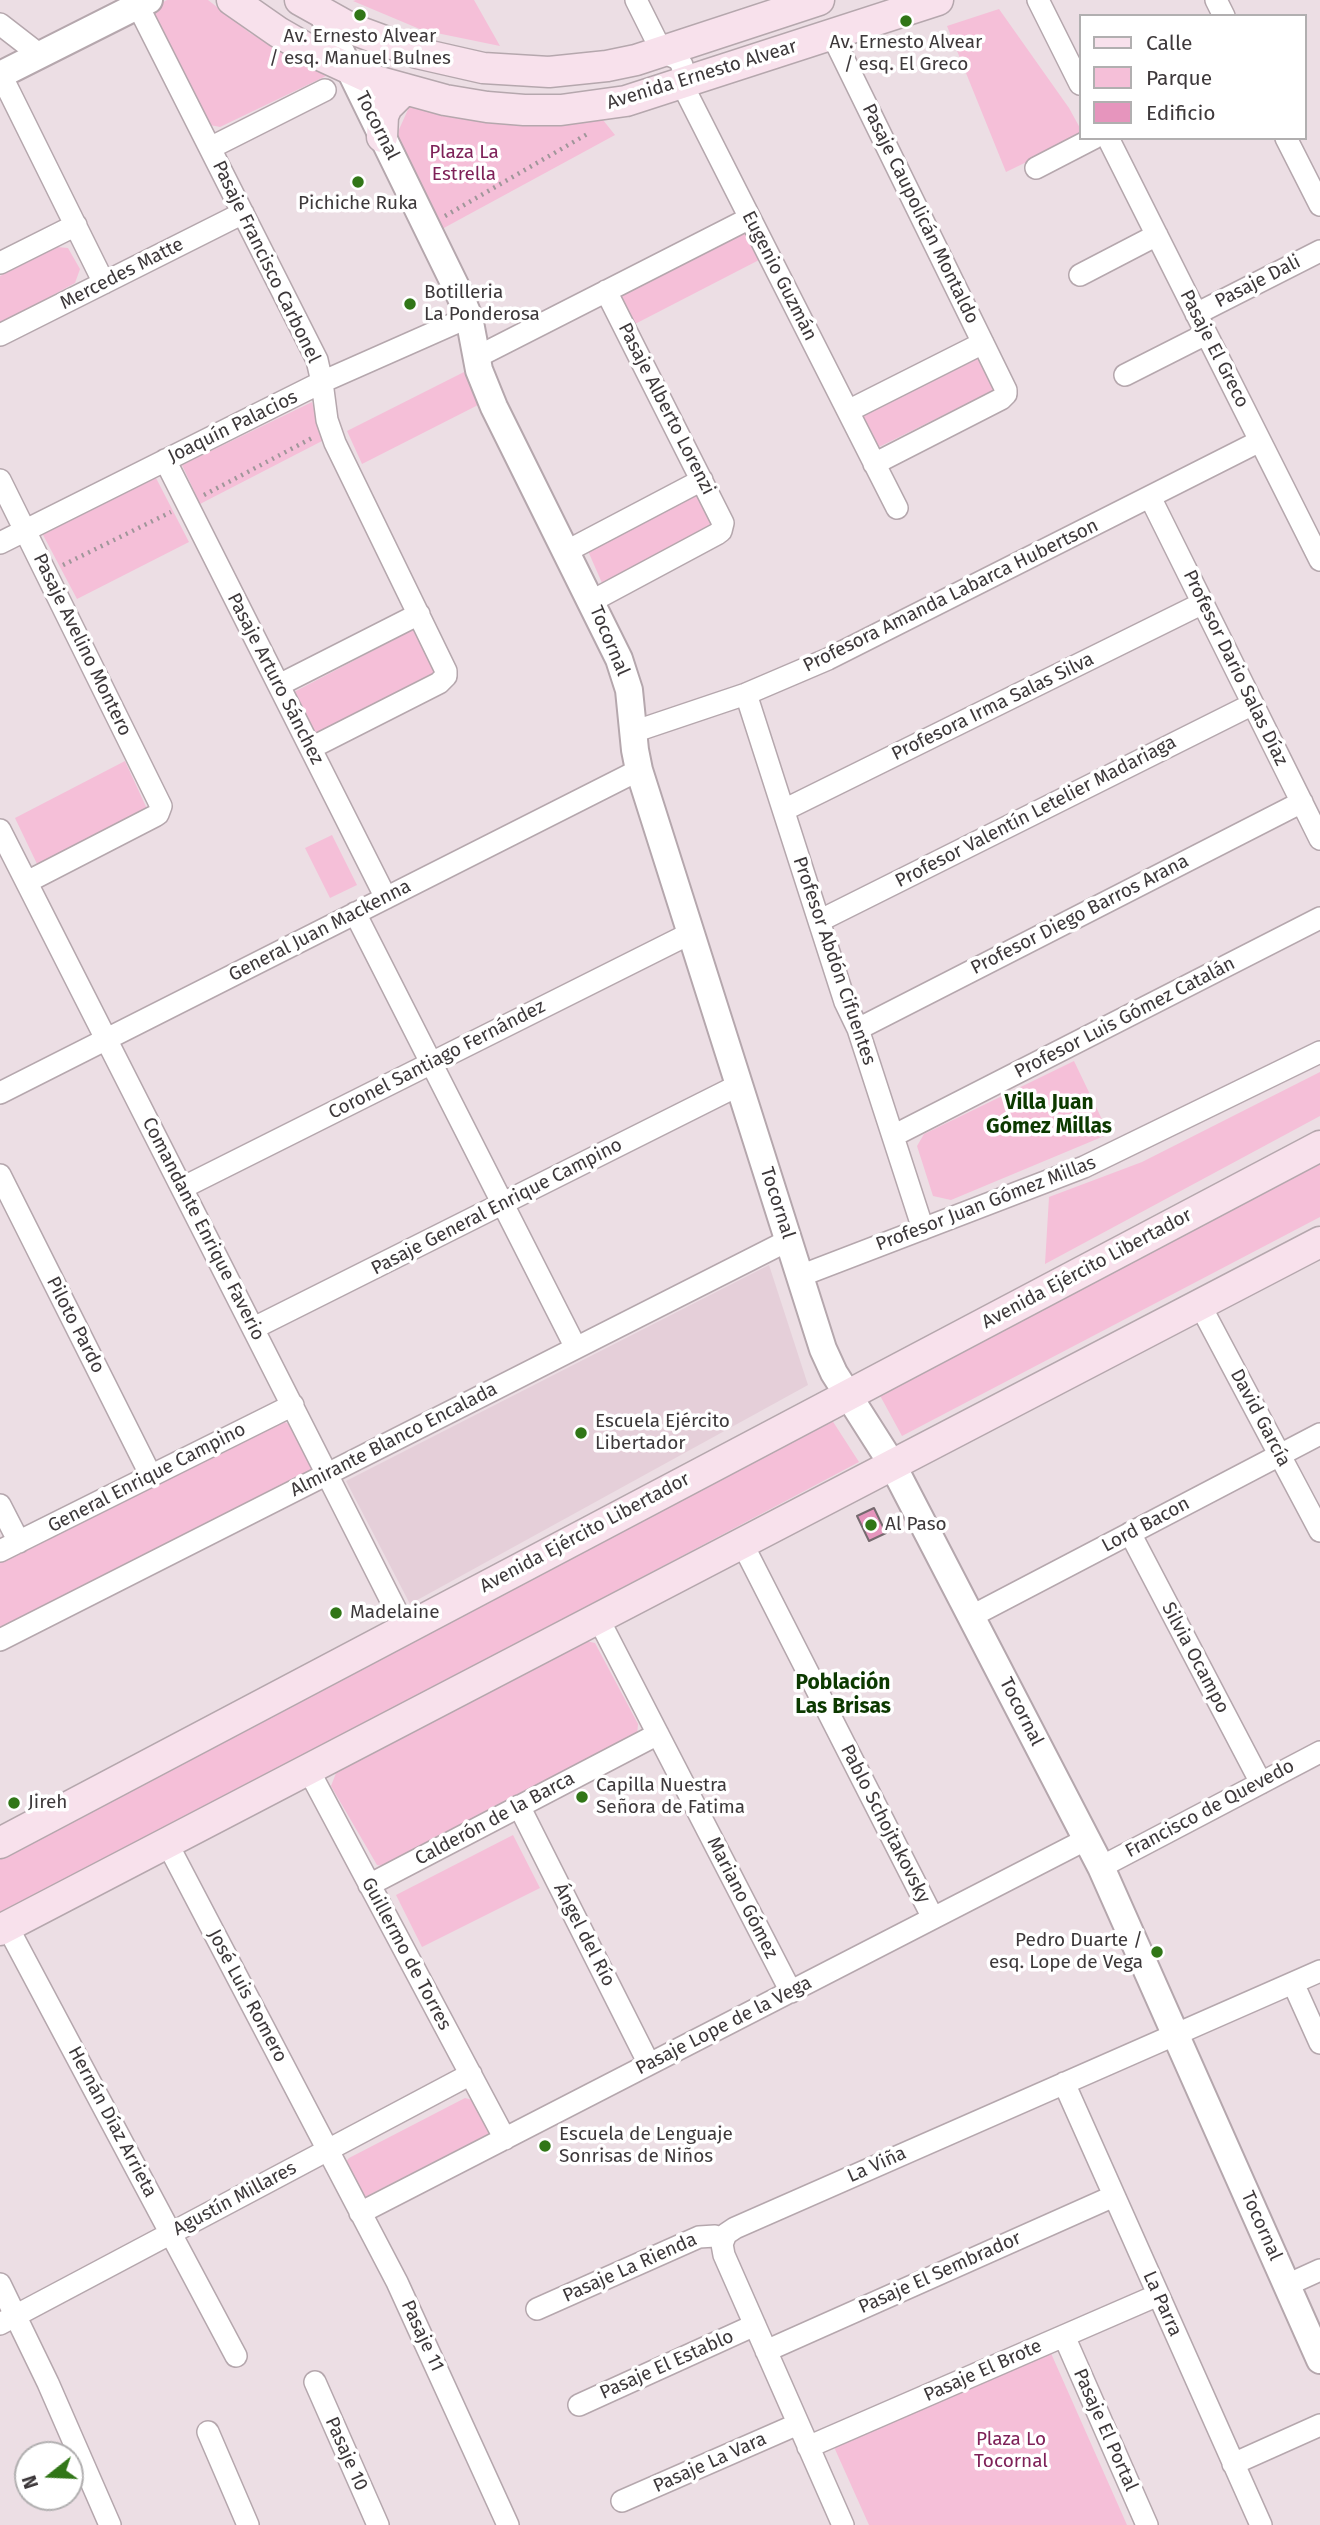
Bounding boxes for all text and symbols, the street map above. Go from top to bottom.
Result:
marker: Av. Ernesto Alvear / esq. Manuel Bulnes [352,7,368,23]
marker: Av. Ernesto Alvear / esq. El Greco [898,13,914,29]
legend [1078,14,1306,140]
place label: Av. Ernesto Alvear / esq. Manuel Bulnes [269,26,451,70]
text: Calle [1146,30,1192,56]
place label: Av. Ernesto Alvear / esq. El Greco [830,32,982,76]
street label: Avenida Ernesto Alvear [604,35,800,115]
text: Parque [1146,65,1212,91]
street label: Tocornal [350,88,404,164]
street label: Pasaje Caupolicán Montaldo [857,100,983,328]
text: Edificio [1146,100,1216,126]
park label: Plaza La Estrella [429,142,499,186]
street label: Pasaje Francisco Carbonel [207,157,325,367]
marker: Pichiche Ruka [350,174,366,190]
place label: Pichiche Ruka [298,193,418,215]
street label: Eugenio Guzmán [736,207,822,345]
street label: Mercedes Matte [56,233,188,315]
street label: Pasaje Dali [1211,251,1305,313]
place label: Botilleria La Ponderosa [424,282,540,326]
street label: Pasaje El Greco [1175,286,1253,412]
marker: Botilleria La Ponderosa [402,296,418,312]
street label: Pasaje Alberto Lorenzi [613,319,719,499]
street label: Joaquín Palacios [164,386,302,468]
street label: Profesora Amanda Labarca Hubertson [800,514,1102,678]
street label: Pasaje Avelino Montero [28,550,136,740]
street label: Profesor Dario Salas Díaz [1178,566,1292,770]
street label: Pasaje Arturo Sánchez [222,590,328,768]
street label: Tocornal [584,603,634,679]
street label: Profesora Irma Salas Silva [888,648,1098,766]
street label: Profesor Valentín Letelier Madariaga [892,731,1180,893]
street label: Profesor Diego Barros Arana [967,850,1193,980]
street label: Profesor Abdón Cifuentes [788,854,880,1068]
street label: General Juan Mackenna [225,875,415,987]
street label: Profesor Luis Gómez Catalán [1011,952,1239,1084]
street label: Coronel Santiago Fernández [325,995,549,1125]
district label: Villa Juan Gómez Millas [986,1090,1112,1140]
street label: Comandante Enrique Faverio [137,1114,269,1344]
street label: Pasaje General Enrique Campino [368,1134,626,1280]
street label: Profesor Juan Gómez Millas [873,1151,1099,1257]
street label: Tocornal [755,1164,799,1242]
street label: Avenida Ejército Libertador [978,1204,1196,1334]
street label: Piloto Pardo [41,1273,109,1377]
street label: David García [1225,1365,1295,1471]
street label: Almirante Blanco Encalada [287,1378,501,1502]
place label: Escuela Ejército Libertador [595,1411,730,1455]
street label: General Enrique Campino [44,1418,250,1538]
marker: Escuela Ejército Libertador [573,1425,589,1441]
street label: Avenida Ejército Libertador [476,1468,694,1598]
street label: Lord Bacon [1098,1492,1194,1558]
place label: Al Paso [885,1514,947,1536]
marker: Al Paso [863,1517,879,1533]
street label: Silvia Ocampo [1156,1599,1234,1717]
place label: Madelaine [350,1602,439,1624]
marker: Madelaine [328,1605,344,1621]
district label: Población Las Brisas [795,1670,891,1720]
street label: Tocornal [994,1674,1048,1750]
street label: Pablo Schojtakovsky [835,1741,935,1907]
street label: Francisco de Quevedo [1122,1755,1298,1863]
street label: Calderón de la Barca [411,1767,579,1871]
place label: Capilla Nuestra Señora de Fatima [596,1775,745,1819]
marker: Capilla Nuestra Señora de Fatima [574,1789,590,1805]
place label: Jireh [28,1792,67,1814]
marker: Jireh [6,1795,22,1811]
street label: Mariano Gómez [702,1833,782,1963]
street label: Guillermo de Torres [356,1874,456,2034]
street label: Ángel del Río [548,1880,620,1990]
street label: José Luis Romero [202,1926,292,2066]
place label: Pedro Duarte / esq. Lope de Vega [989,1930,1143,1974]
marker: Pedro Duarte / esq. Lope de Vega [1149,1944,1165,1960]
street label: Pasaje Lope de la Vega [632,1972,816,2080]
street label: Hernán Díaz Arrieta [63,2043,161,2201]
place label: Escuela de Lenguaje Sonrisas de Niños [559,2124,733,2168]
marker: Escuela de Lenguaje Sonrisas de Niños [537,2138,553,2154]
street label: La Viña [844,2142,910,2188]
street label: Agustín Millares [169,2157,301,2241]
street label: Tocornal [1236,2188,1286,2264]
street label: Pasaje El Sembrador [855,2227,1025,2319]
street label: Pasaje La Rienda [559,2228,701,2308]
street label: La Parra [1137,2268,1187,2340]
street label: Pasaje 11 [396,2297,448,2375]
street label: Pasaje El Establo [597,2325,737,2405]
street label: Pasaje El Brote [921,2335,1045,2407]
street label: Pasaje El Portal [1068,2365,1142,2495]
street label: Pasaje 10 [320,2414,372,2494]
street label: Pasaje La Vara [650,2428,770,2498]
park label: Plaza Lo Tocornal [974,2429,1048,2473]
north arrow [14,2441,84,2511]
text: N [18,2472,43,2492]

